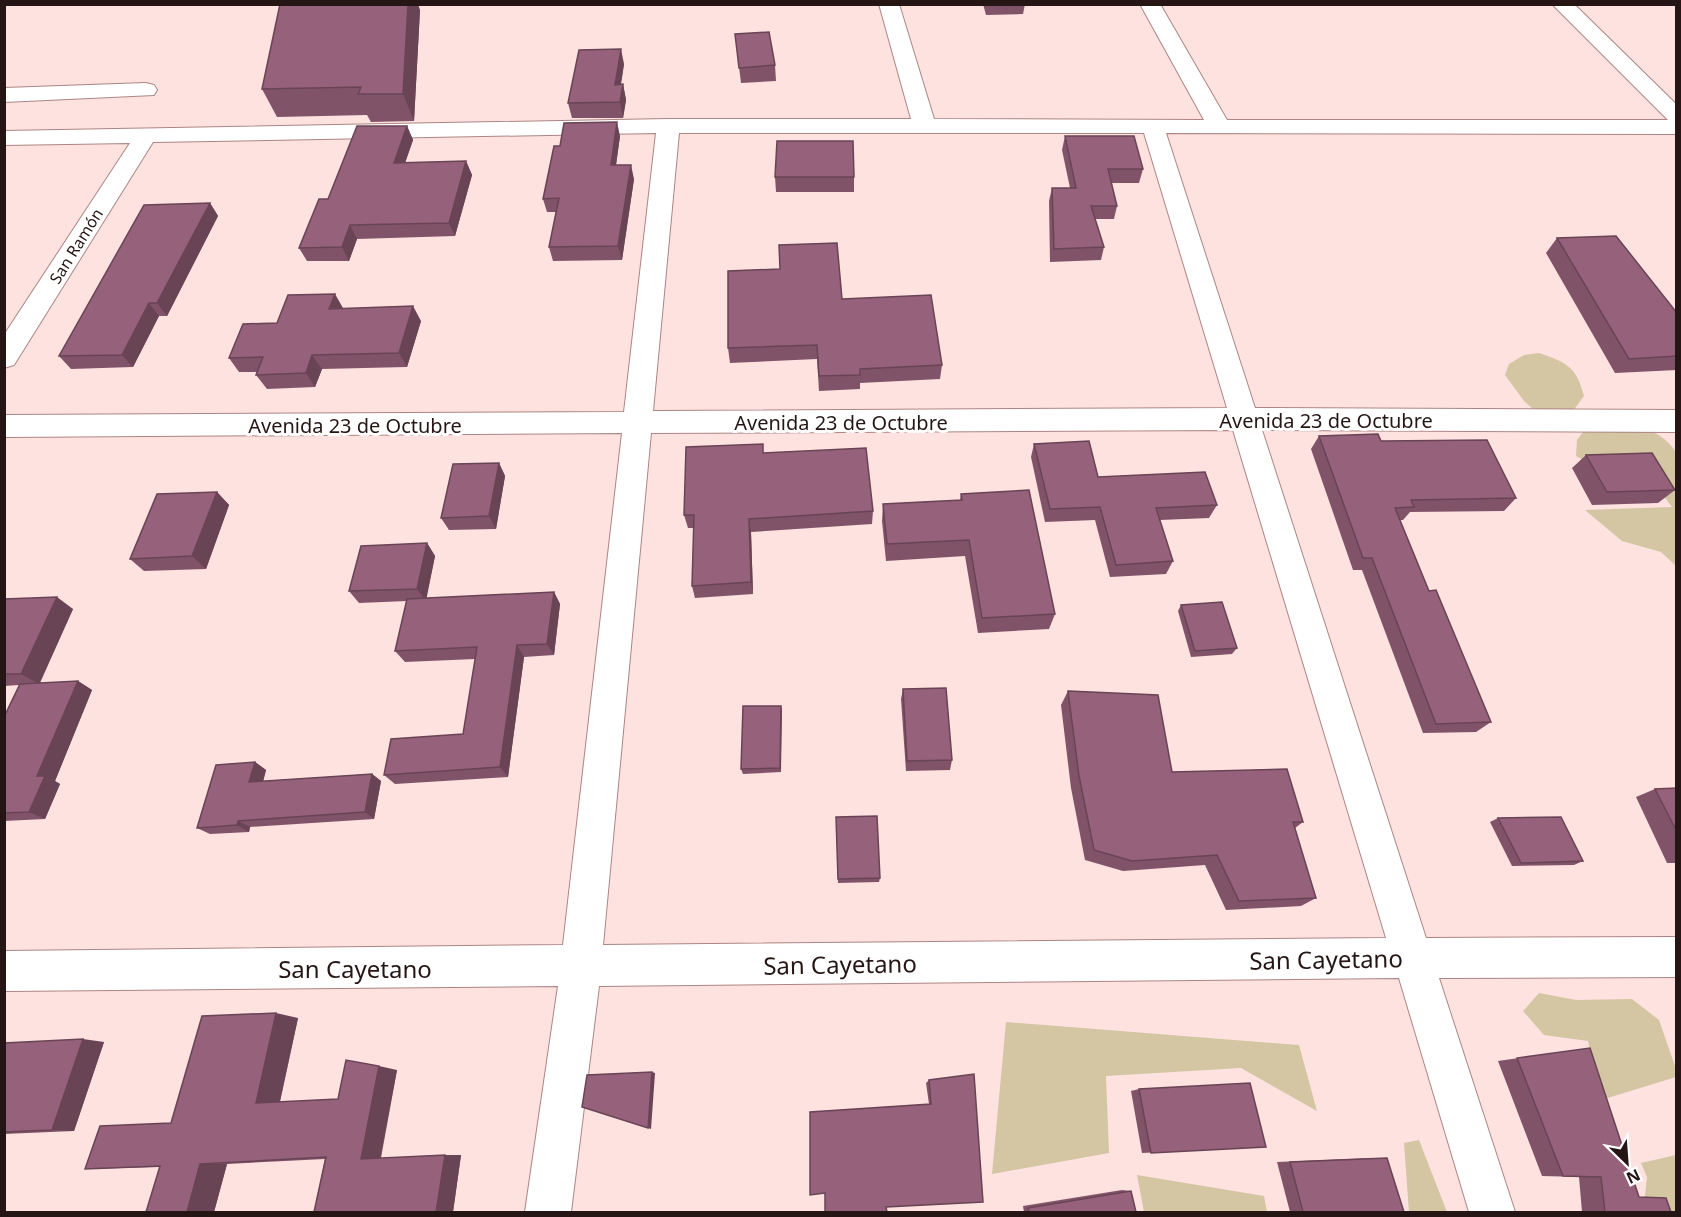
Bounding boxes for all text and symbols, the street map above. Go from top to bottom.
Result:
street label: San Ramón [44,204,108,288]
street label: Avenida 23 de Octubre [1219,407,1433,434]
street label: Avenida 23 de Octubre [734,409,948,436]
street label: Avenida 23 de Octubre [248,412,462,439]
street label: San Cayetano [1249,941,1403,977]
street label: San Cayetano [763,946,917,982]
street label: San Cayetano [278,952,432,985]
north arrow [1597,1133,1657,1193]
text: N [1623,1164,1644,1189]

